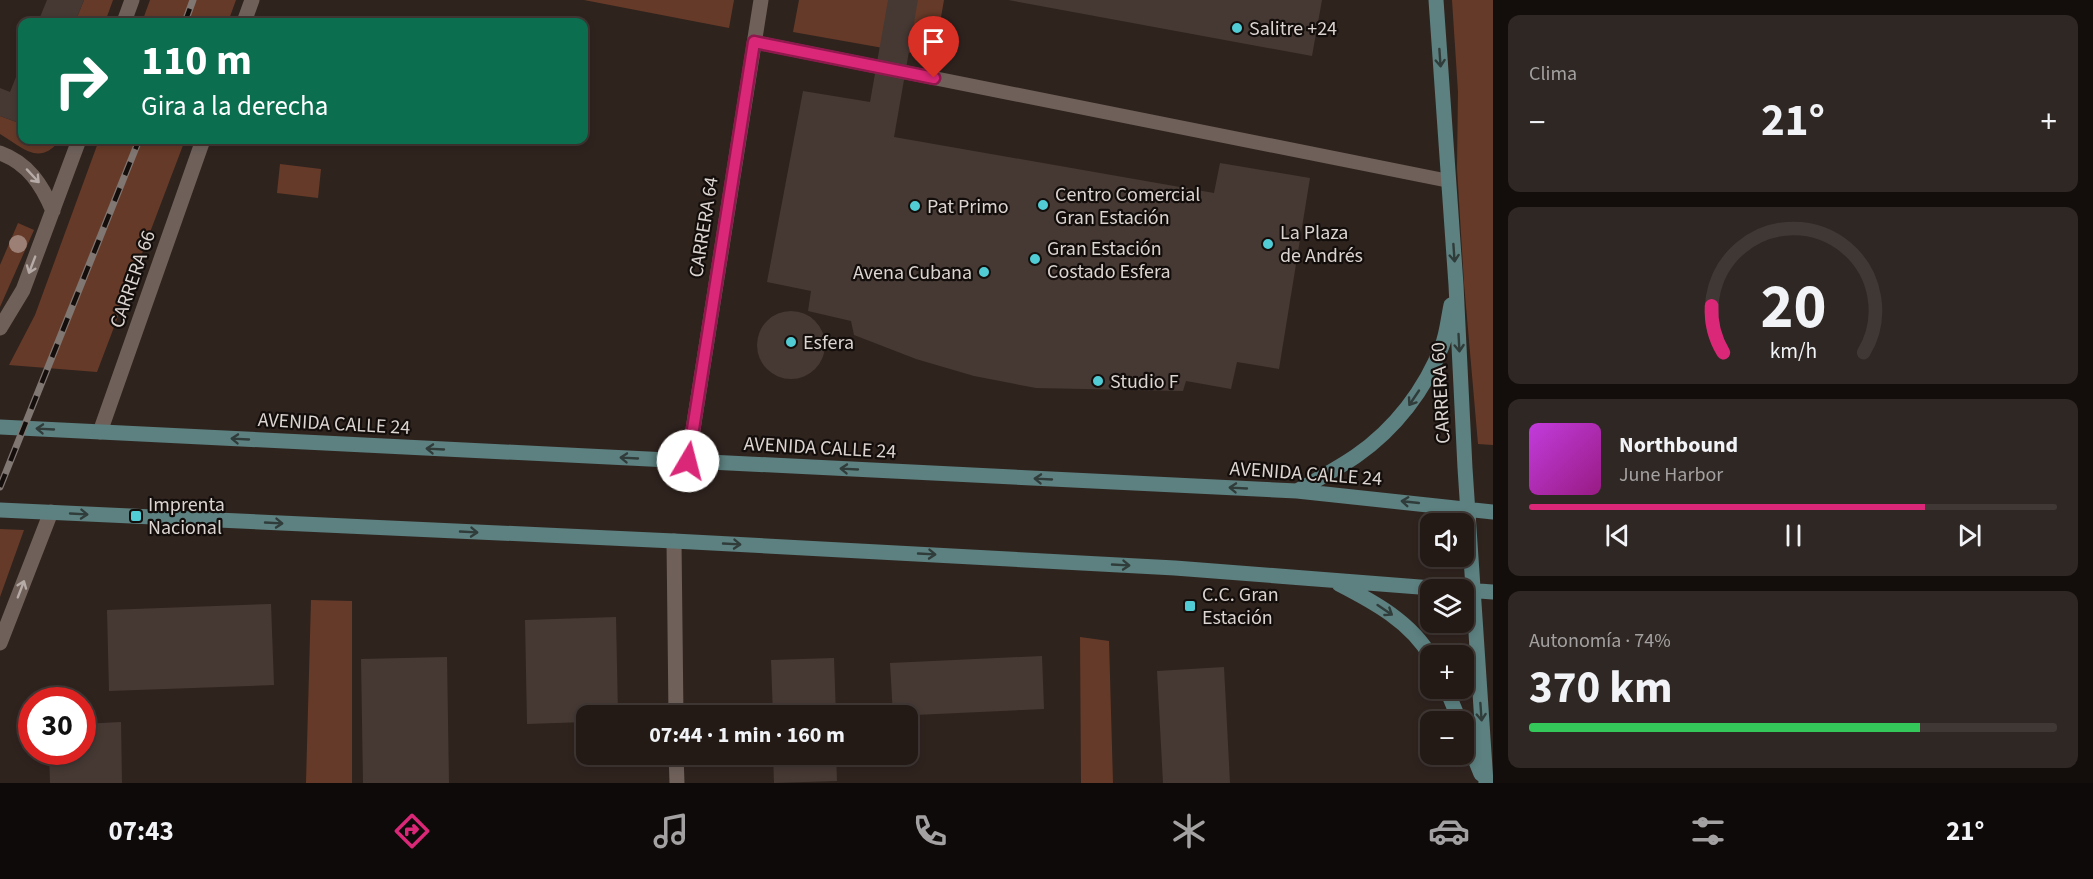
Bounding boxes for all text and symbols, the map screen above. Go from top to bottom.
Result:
place label: Salitre +24 [1249,15,1337,43]
pin [908,16,959,78]
marker: Salitre +24 [1230,21,1244,35]
icon: arrive [917,25,950,58]
text: 110 m [141,31,252,91]
icon: right [42,42,120,120]
one-way arrow [1435,48,1446,68]
text: Clima [1529,60,1577,88]
text: Gira a la derecha [141,87,328,126]
text: 21° [1761,89,1825,153]
text: − [1529,99,1545,146]
text: + [2041,99,2057,146]
one-way arrow [26,169,40,184]
street label: CARRERA 64 [682,175,726,280]
place label: Centro Comercial Gran Estación [1055,181,1200,232]
place label: Pat Primo [927,193,1009,221]
marker: Centro Comercial Gran Estación [1036,198,1050,212]
marker: Pat Primo [908,199,922,213]
place label: La Plaza de Andrés [1280,219,1363,270]
street label: CARRERA 66 [103,227,163,332]
place label: Gran Estación Costado Esfera [1047,235,1171,286]
marker: La Plaza de Andrés [1261,237,1275,251]
one-way arrow [1448,242,1459,262]
marker: Gran Estación Costado Esfera [1028,252,1042,266]
one-way arrow [26,256,37,274]
place label: Avena Cubana [853,259,972,287]
text: 20 [1760,263,1826,352]
marker: Avena Cubana [977,265,991,279]
place label: Esfera [803,329,854,357]
one-way arrow [1453,333,1464,353]
marker: Esfera [784,335,798,349]
text: km/h [1769,336,1817,367]
street label: CARRERA 60 [1424,341,1458,444]
place label: Studio F [1110,368,1179,396]
marker: Studio F [1091,374,1105,388]
one-way arrow [1408,389,1420,405]
street label: AVENIDA CALLE 24 [257,406,411,442]
one-way arrow [35,424,55,435]
position arrow [656,429,720,493]
text: Northbound [1619,429,1738,461]
street label: AVENIDA CALLE 24 [743,430,897,466]
one-way arrow [230,434,250,445]
one-way arrow [425,443,445,454]
one-way arrow [620,453,640,464]
street label: AVENIDA CALLE 24 [1229,455,1383,493]
text: June Harbor [1619,461,1723,489]
one-way arrow [839,464,859,475]
one-way arrow [1034,473,1054,484]
one-way arrow [1229,483,1249,494]
place label: Imprenta Nacional [148,491,225,542]
one-way arrow [1400,496,1420,507]
one-way arrow [69,508,89,519]
marker: Imprenta Nacional [129,509,143,523]
map controls [1420,513,1474,765]
button: sound [1420,513,1474,567]
one-way arrow [264,517,284,528]
icon: previous [1601,519,1634,552]
icon: pause [1777,519,1810,552]
icon: next [1953,519,1986,552]
one-way arrow [459,526,478,537]
one-way arrow [721,539,741,550]
one-way arrow [916,549,936,560]
one-way arrow [1111,559,1131,570]
button: layers [1420,579,1474,633]
one-way arrow [16,580,27,598]
place label: C.C. Gran Estación [1202,581,1279,632]
marker: C.C. Gran Estación [1183,599,1197,613]
one-way arrow [1376,604,1392,616]
text: Autonomía · 74% [1529,627,1671,655]
button: + [1420,645,1474,699]
text: 370 km [1529,656,1673,720]
speed limit sign: 30 [18,687,96,765]
one-way arrow [1476,701,1487,721]
button: − [1420,711,1474,765]
text: 07:44 · 1 min · 160 m [649,719,845,751]
icon: directions [391,810,433,852]
icon: music [650,810,692,852]
icon: phone [909,810,951,852]
icon: climate [1168,810,1210,852]
icon: car [1428,810,1470,852]
icon: filters [1687,810,1729,852]
text: 07:43 [109,812,174,851]
text: 21° [1946,812,1984,851]

